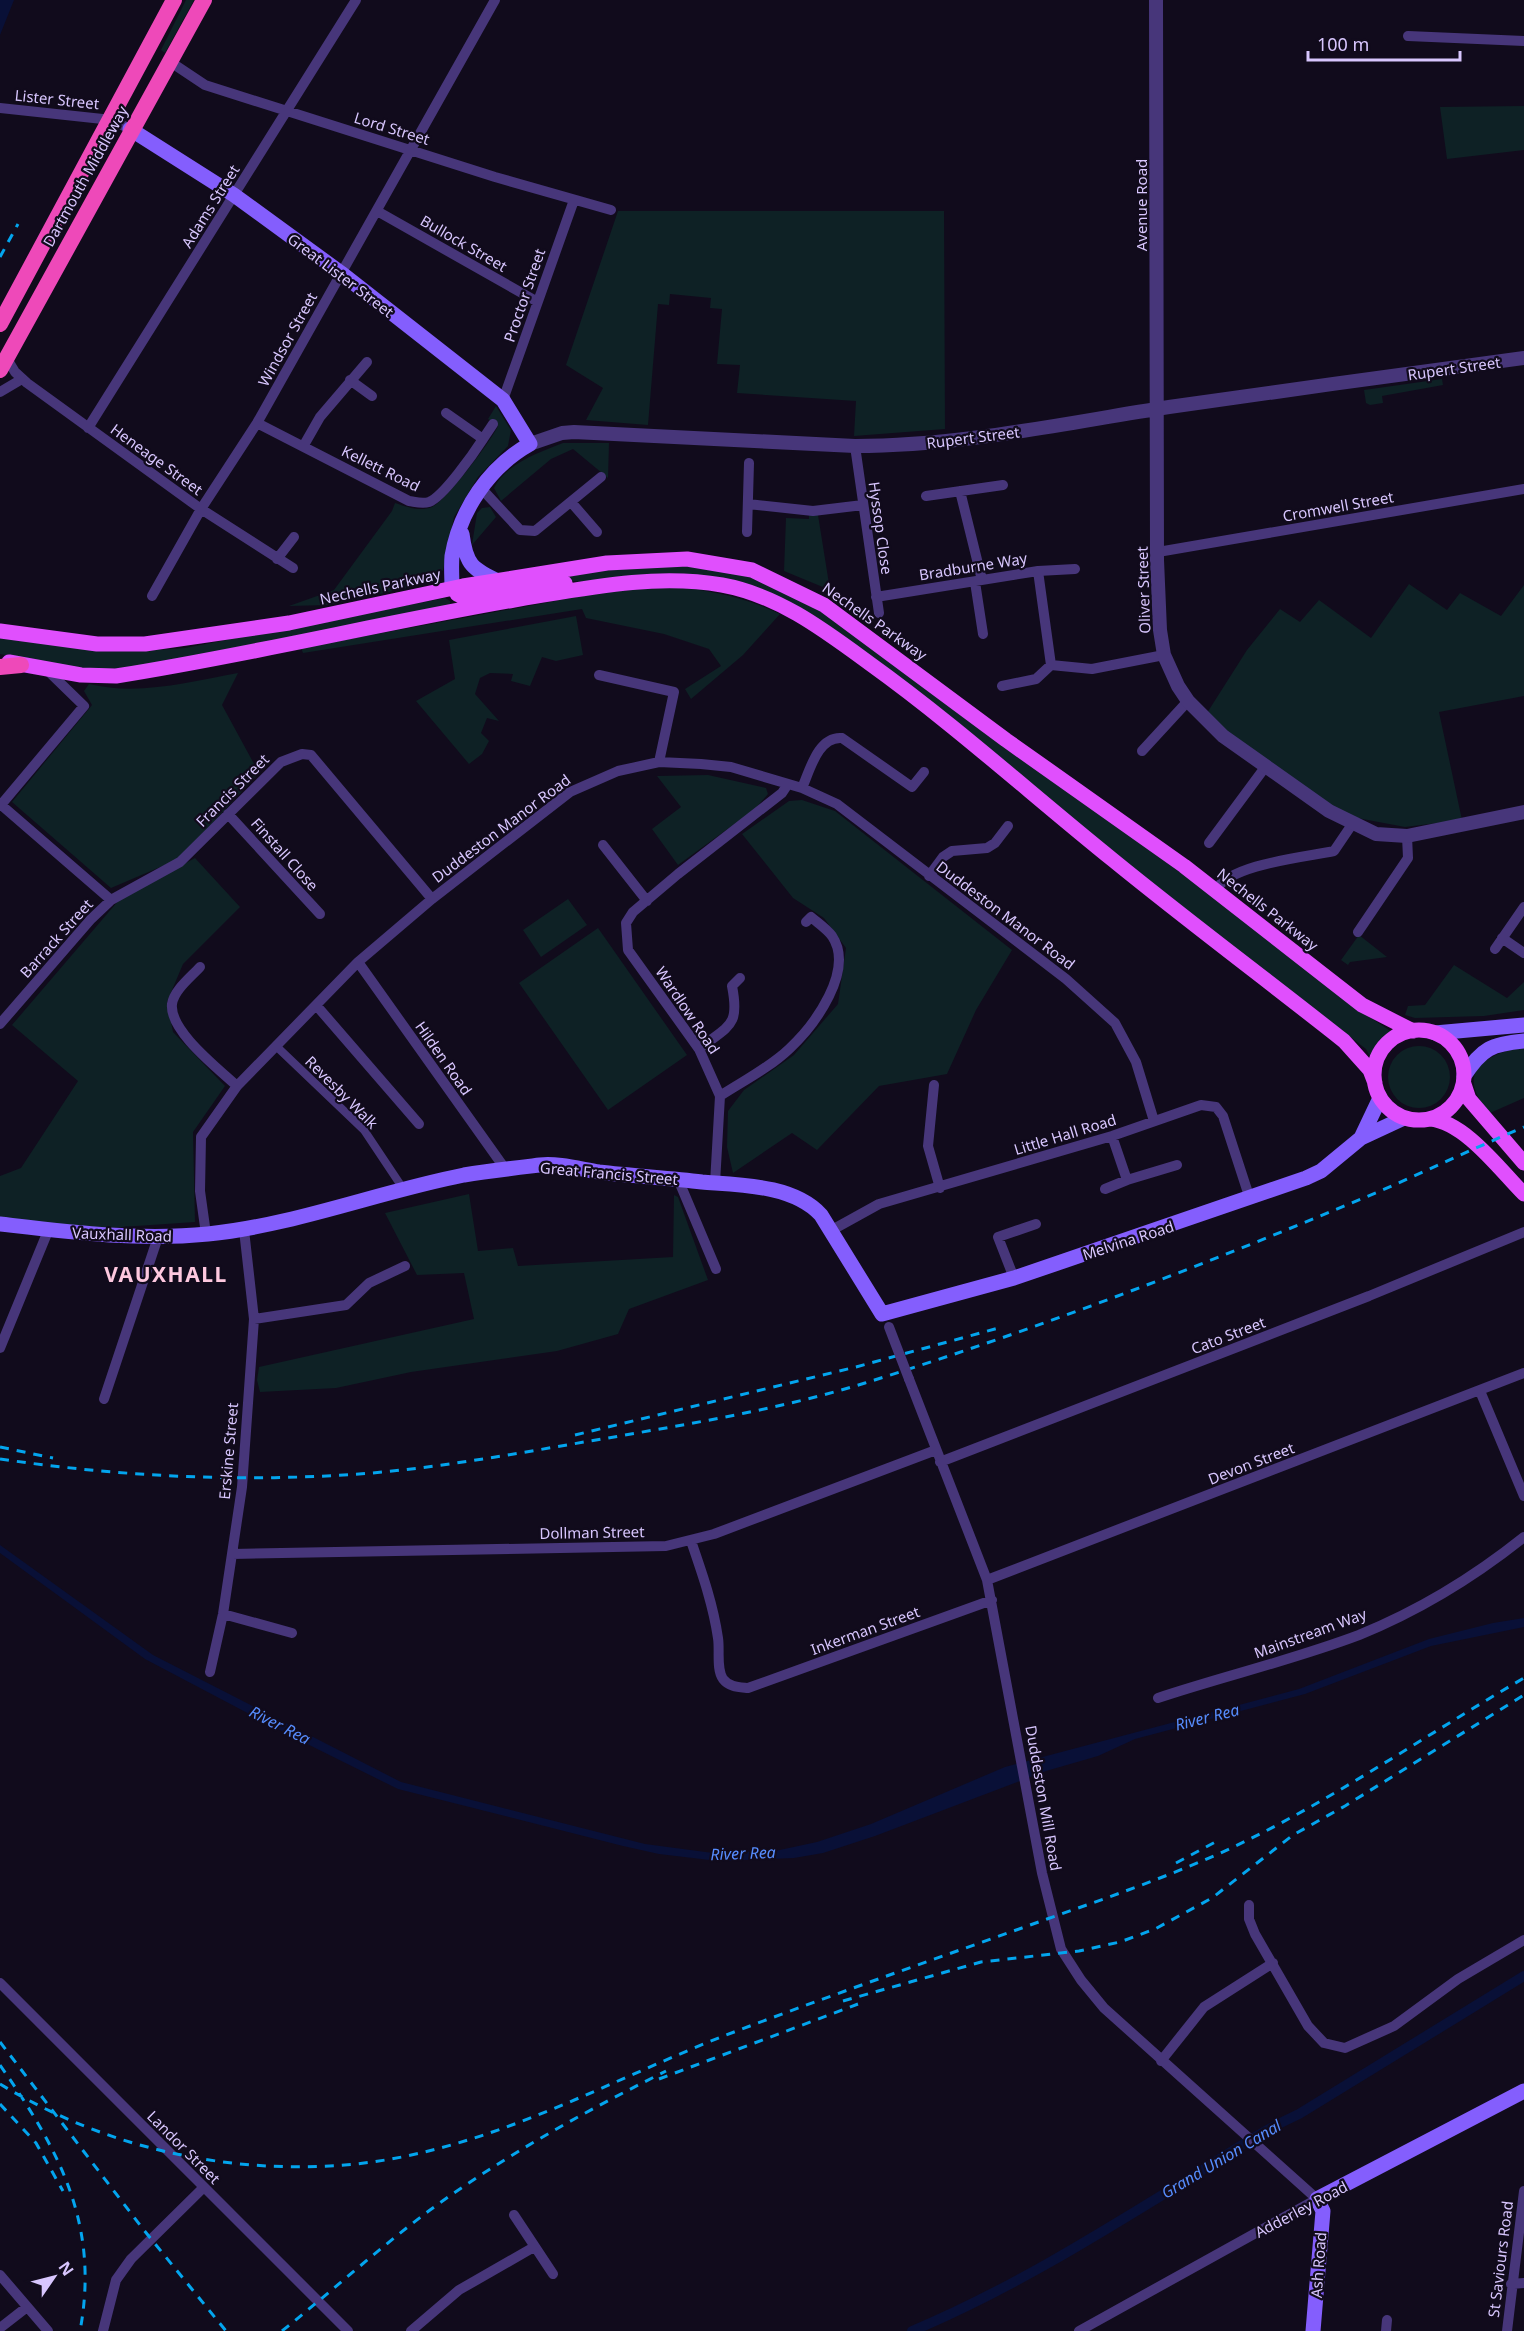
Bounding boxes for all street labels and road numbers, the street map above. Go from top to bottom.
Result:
street label: Lister Street [14,85,101,113]
street label: Dartmouth Middleway [38,102,132,250]
street label: Lord Street [352,107,433,149]
street label: Avenue Road [1131,159,1151,251]
street label: Adams Street [177,160,244,251]
street label: Bullock Street [417,210,511,276]
street label: Great Lister Street [284,229,399,322]
street label: Proctor Street [499,245,550,344]
street label: Windsor Street [253,288,321,390]
street label: Rupert Street [1406,351,1502,384]
street label: Heneage Street [107,419,208,500]
street label: Rupert Street [925,421,1021,453]
street label: Kellett Road [339,440,423,496]
street label: Hyssop Close [865,480,897,576]
street label: Cromwell Street [1281,486,1396,526]
street label: Oliver Street [1131,545,1155,634]
street label: Bradburne Way [917,548,1029,584]
street label: Nechells Parkway [318,563,443,609]
street label: Nechells Parkway [819,577,931,665]
street label: Francis Street [191,749,273,831]
street label: Duddeston Manor Road [428,769,574,887]
street label: Finstall Close [247,813,323,895]
street label: Duddeston Manor Road [933,856,1079,974]
street label: Nechells Parkway [1213,863,1323,955]
street label: Barrack Street [15,894,97,982]
street label: Wardlow Road [651,962,725,1058]
street label: Hilden Road [411,1017,477,1099]
street label: Revesby Walk [301,1051,383,1133]
street label: Little Hall Road [1011,1109,1119,1159]
street label: Great Francis Street [539,1157,679,1189]
street label: Melvina Road [1080,1216,1176,1264]
street label: Vauxhall Road [72,1222,172,1246]
street label: Cato Street [1188,1311,1269,1358]
street label: Erskine Street [214,1401,242,1500]
street label: Devon Street [1205,1437,1298,1489]
street label: Dollman Street [539,1521,645,1543]
street label: Inkerman Street [808,1601,923,1659]
street label: Mainstream Way [1251,1603,1369,1663]
street label: Duddeston Mill Road [1021,1724,1067,1872]
street label: Landor Street [143,2106,225,2188]
street label: Adderley Road [1251,2176,1351,2242]
street label: St Saviours Road [1483,2200,1517,2318]
street label: Ash Road [1306,2231,1330,2299]

